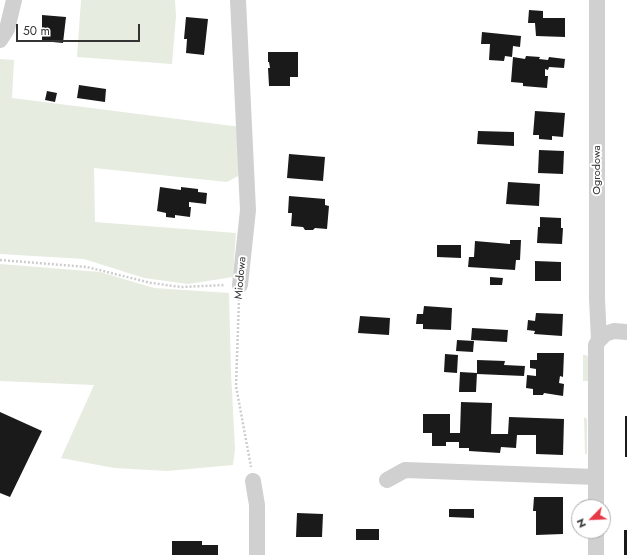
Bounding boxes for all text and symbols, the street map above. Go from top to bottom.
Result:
scale bar [18,16,142,42]
text: 50 m [23,22,50,40]
street label: Ogrodowa [590,145,604,195]
street label: Miodowa [233,256,249,300]
north arrow [571,499,611,539]
text: N [572,516,590,531]

